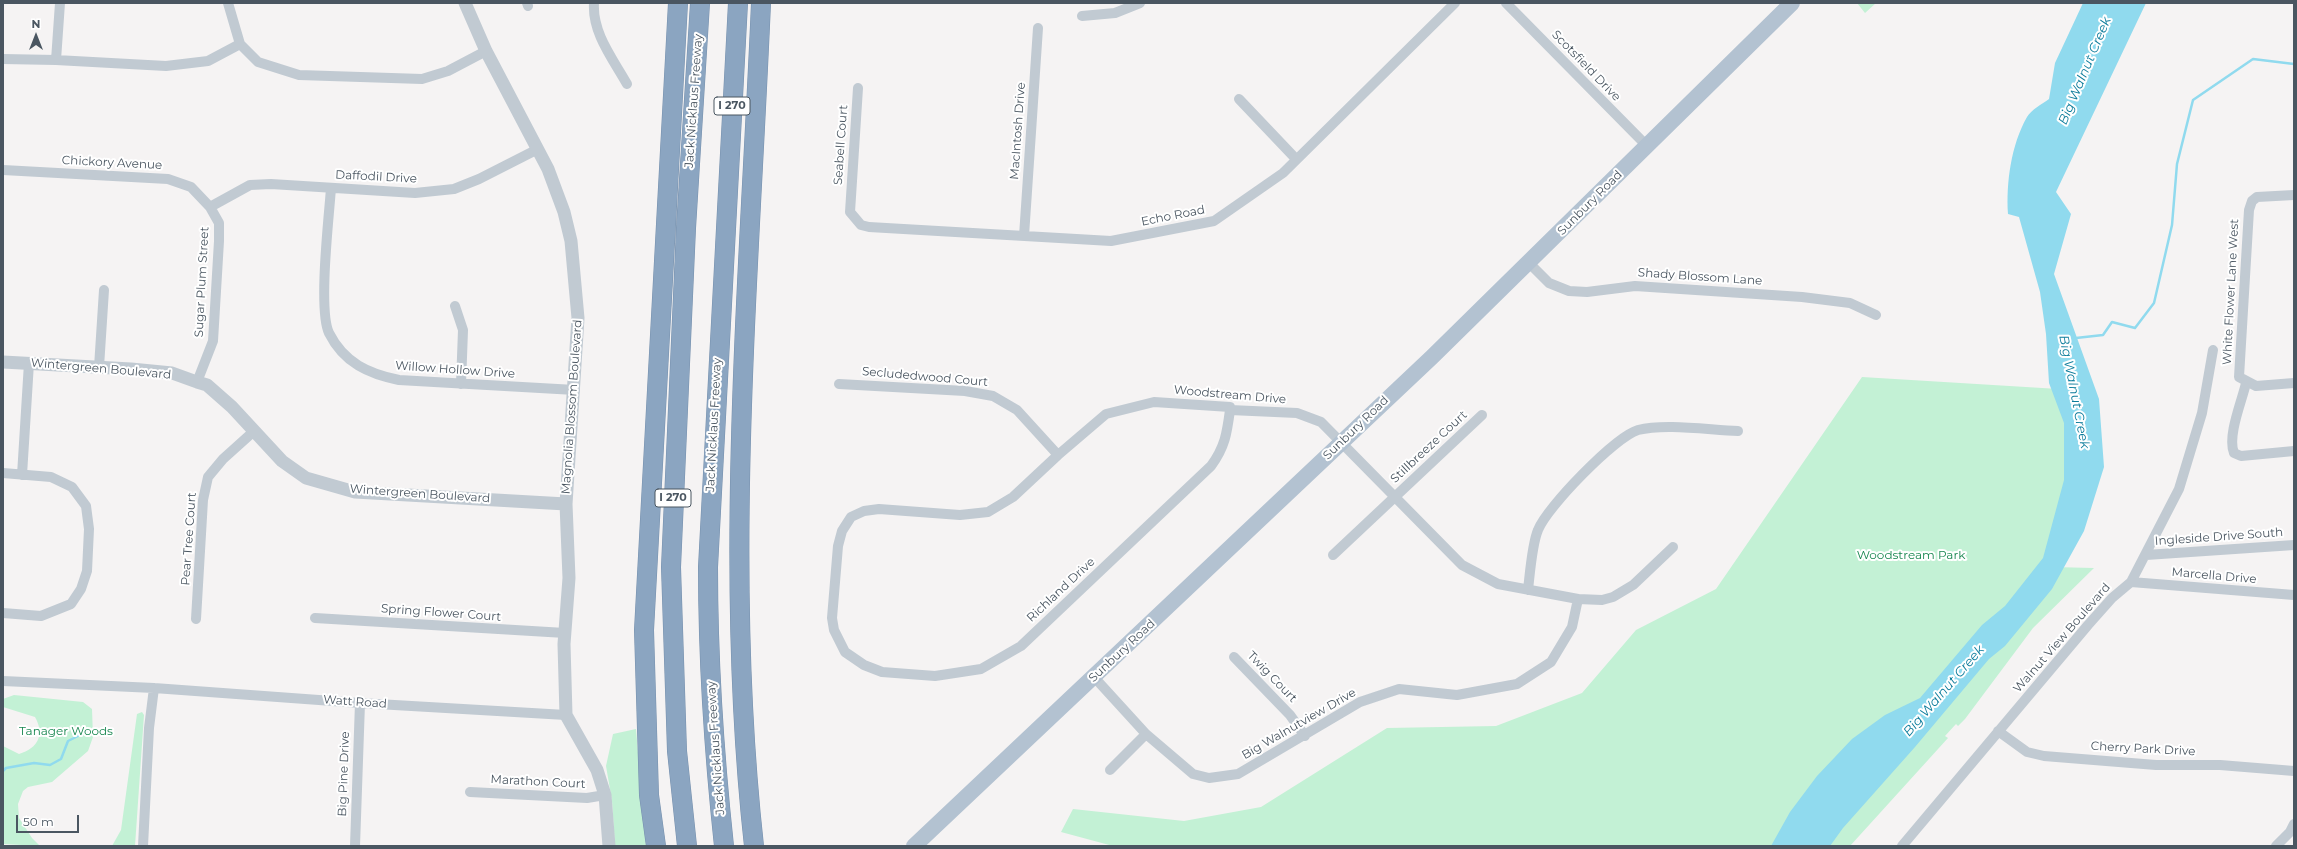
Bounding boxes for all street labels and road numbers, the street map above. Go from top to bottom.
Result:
street label: Scotsfield Drive [1549,28,1623,104]
street label: Jack Nicklaus Freeway [682,33,706,169]
street label: MacIntosh Drive [1007,82,1029,180]
road number: I 270 [714,97,750,115]
street label: Seabell Court [831,104,851,186]
street label: Chickory Avenue [61,153,163,173]
street label: Daffodil Drive [335,168,417,186]
street label: Sunbury Road [1555,168,1625,238]
street label: Echo Road [1140,203,1206,229]
street label: White Flower Lane West [2220,219,2242,365]
street label: Sugar Plum Street [192,226,212,338]
street label: Shady Blossom Lane [1637,265,1763,289]
street label: Magnolia Blossom Boulevard [559,319,585,495]
street label: Wintergreen Boulevard [30,356,172,382]
street label: Jack Nicklaus Freeway [703,357,725,493]
street label: Willow Hollow Drive [395,359,515,381]
street label: Secludedwood Court [861,364,989,390]
street label: Woodstream Drive [1173,383,1287,407]
street label: Sunbury Road [1320,393,1392,463]
street label: Stillbreeze Court [1388,408,1470,486]
street label: Wintergreen Boulevard [349,482,491,506]
road number: I 270 [655,489,691,507]
street label: Pear Tree Court [179,492,199,586]
street label: Ingleside Drive South [2154,525,2284,549]
street label: Richland Drive [1024,555,1098,625]
street label: Marcella Drive [2171,565,2257,587]
street label: Walnut View Boulevard [2010,580,2114,696]
street label: Spring Flower Court [380,602,502,624]
street label: Sunbury Road [1086,617,1158,685]
street label: Twig Court [1244,649,1300,705]
street label: Jack Nicklaus Freeway [704,680,728,816]
street label: Big Walnutview Drive [1239,685,1359,763]
street label: Watt Road [323,693,387,711]
street label: Big Pine Drive [335,731,353,817]
street label: Cherry Park Drive [2090,739,2196,759]
street label: Marathon Court [490,772,586,792]

